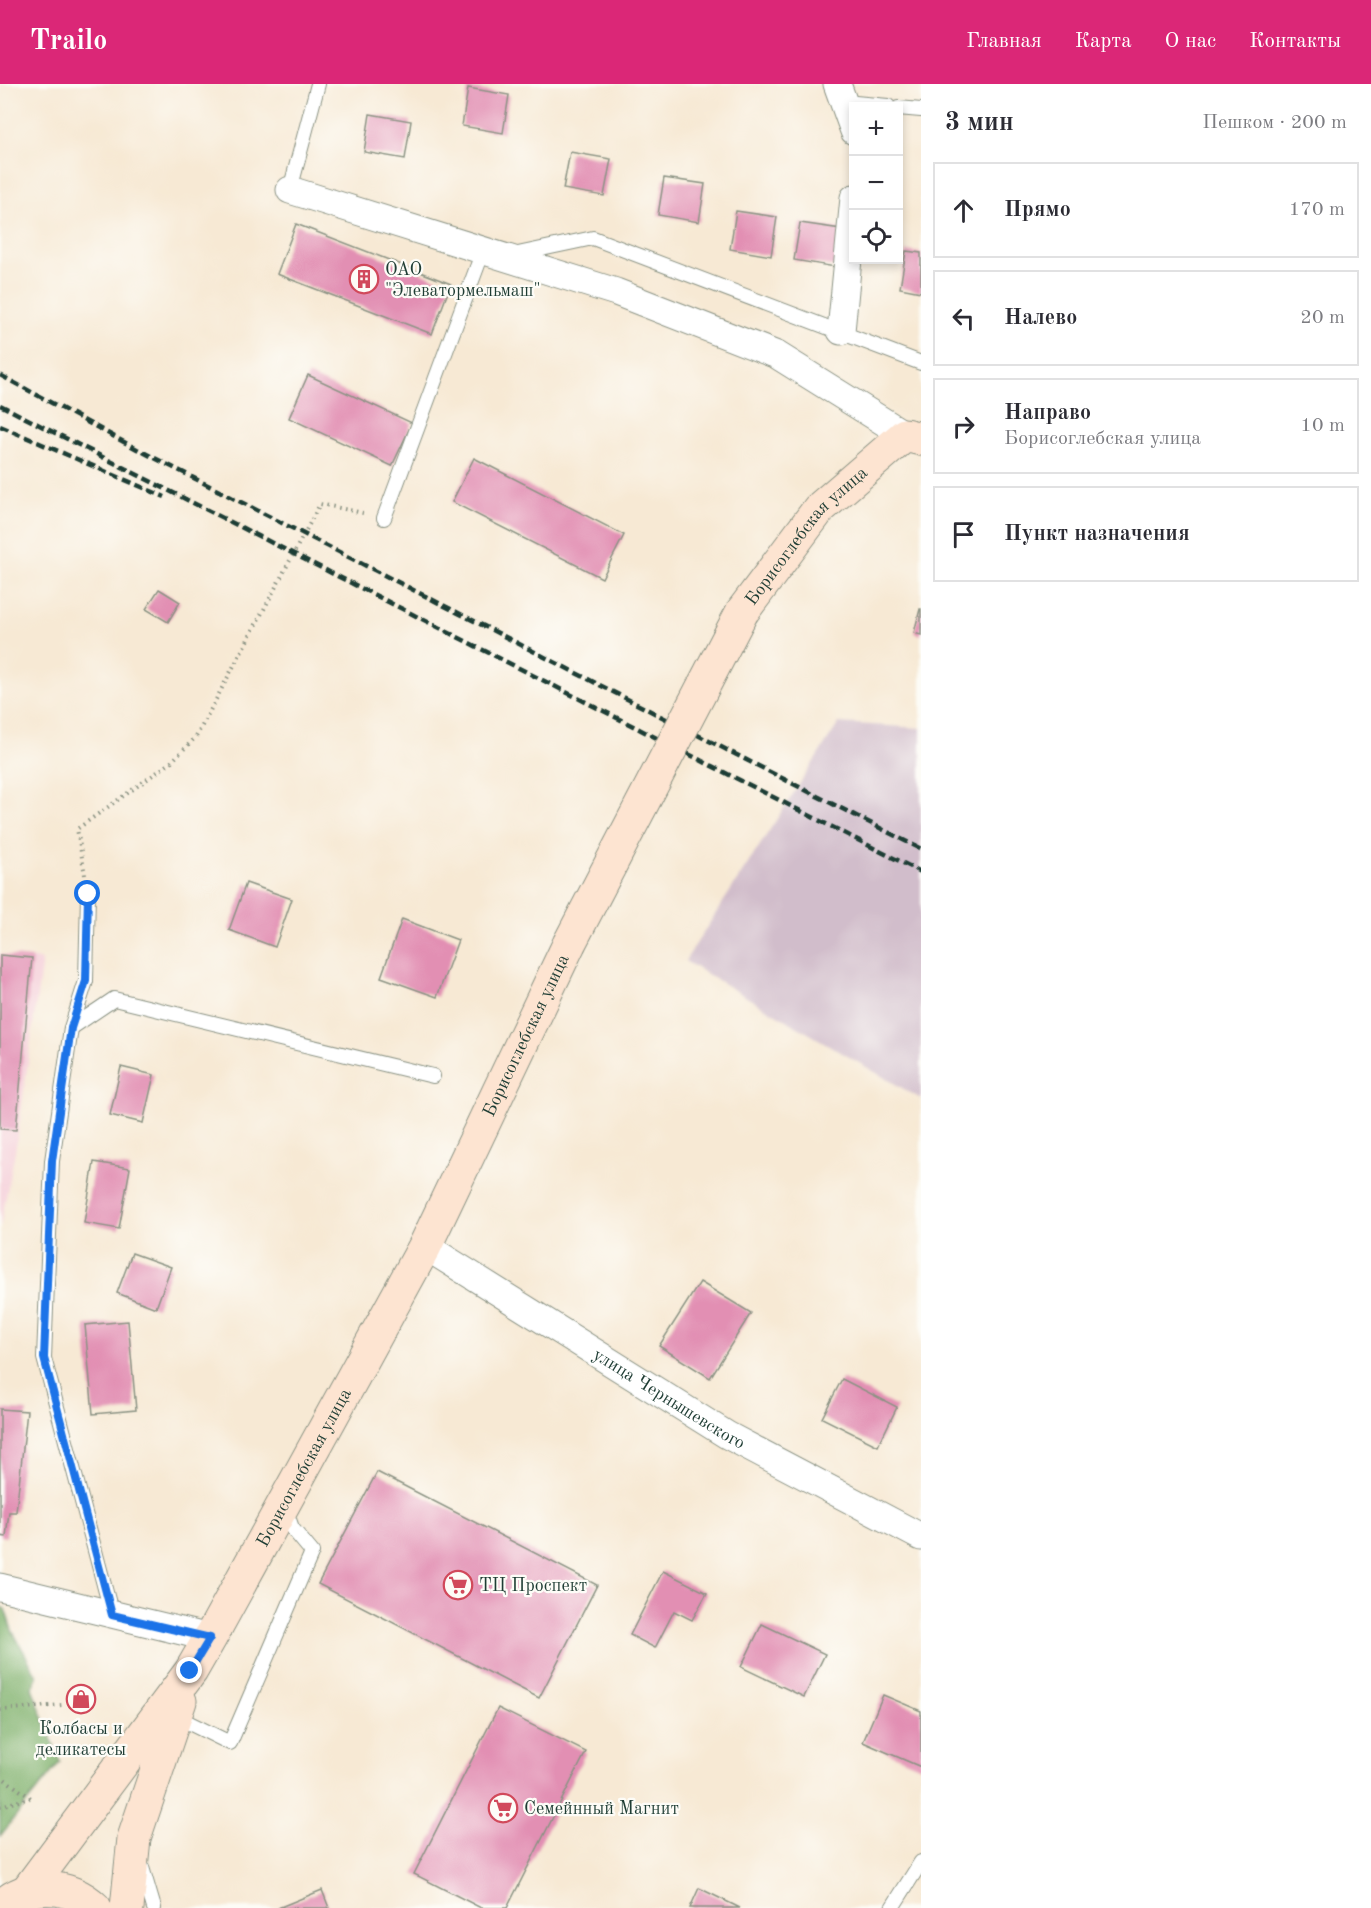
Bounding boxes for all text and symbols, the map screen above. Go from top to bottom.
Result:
text: Trailo [30,28,107,56]
text: Главная [966,31,1042,52]
text: Карта [1075,31,1132,52]
text: О нас [1165,31,1216,52]
text: Контакты [1249,31,1341,52]
map controls [849,102,903,264]
button: + [849,102,903,156]
text: 3 мин [945,110,1014,136]
text: Пешком · 200 m [1202,113,1347,133]
button: − [849,156,903,210]
icon: ahead [947,194,980,227]
text: Прямо [1004,199,1071,221]
text: 170 m [1289,200,1345,220]
button: locate [849,210,903,264]
place label: ОАО "Элеватормельмаш" [385,261,540,300]
building icon: ОАО "Элеватормельмаш" [348,263,380,295]
icon: left [947,302,980,335]
text: Налево [1004,307,1077,329]
text: 20 m [1300,308,1345,328]
text: Направо [1004,402,1091,424]
icon: right [947,410,980,443]
text: 10 m [1300,416,1345,436]
text: Борисоглебская улица [1004,429,1201,449]
street label: Борисоглебская улица [742,464,871,609]
icon: arrive [947,518,980,551]
text: Пункт назначения [1004,523,1190,545]
route start [74,880,100,906]
street label: Борисоглебская улица [480,952,573,1120]
street label: улица Чернышевского [590,1346,748,1453]
street label: Борисоглебская улица [254,1386,355,1550]
supermarket icon: ТЦ Проспект [442,1569,474,1601]
place label: ТЦ Проспект [479,1577,587,1595]
route end [176,1657,202,1683]
shop icon: Колбасы и деликатесы [65,1683,97,1715]
place label: Колбасы и деликатесы [36,1720,126,1759]
supermarket icon: Семейнный Магнит [487,1792,519,1824]
place label: Семейнный Магнит [524,1800,679,1818]

